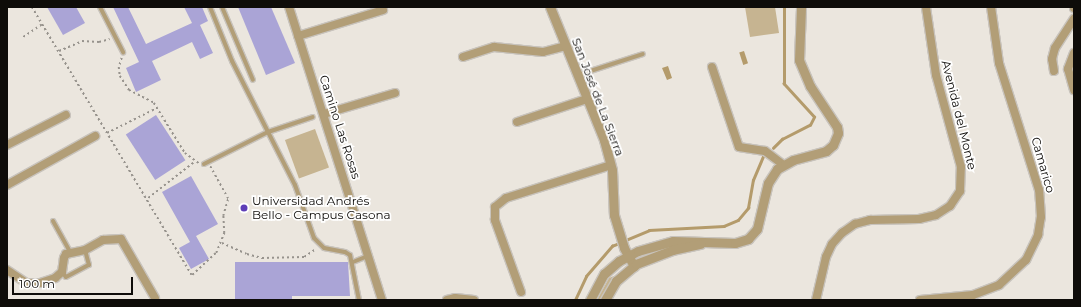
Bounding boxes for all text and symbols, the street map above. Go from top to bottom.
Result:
street label: San José de La Sierra [569,36,627,158]
street label: Avenida del Monte [938,59,980,171]
street label: Camino Las Rosas [316,73,364,181]
street label: Camarico [1028,135,1058,195]
place label: Universidad Andrés Bello - Campus Casona [252,194,391,222]
marker: Universidad Andrés Bello - Campus Casona [239,203,249,213]
scale bar [14,269,135,295]
text: 100 m [19,276,55,291]

